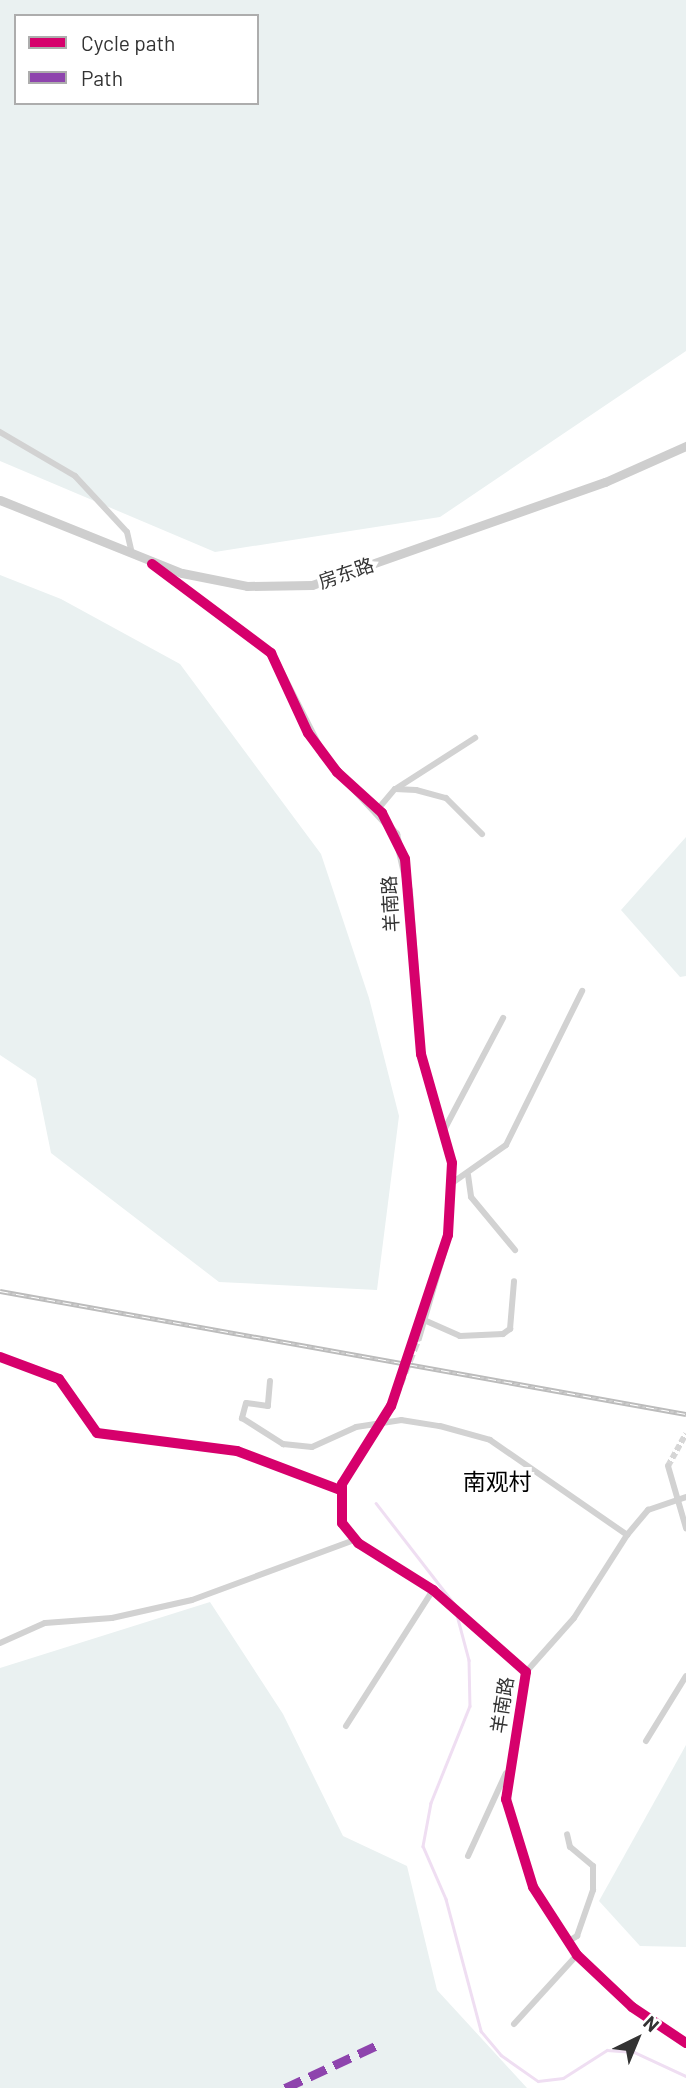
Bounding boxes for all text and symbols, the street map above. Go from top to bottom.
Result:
legend [14,14,259,105]
text: Cycle path [81,30,175,55]
text: Path [81,65,123,90]
street label: 房东路 [315,553,377,593]
street label: 羊南路 [377,875,403,933]
district label: 南观村 [463,1467,531,1495]
street label: 羊南路 [486,1675,518,1735]
north arrow [602,2004,672,2074]
text: N [639,2011,664,2036]

